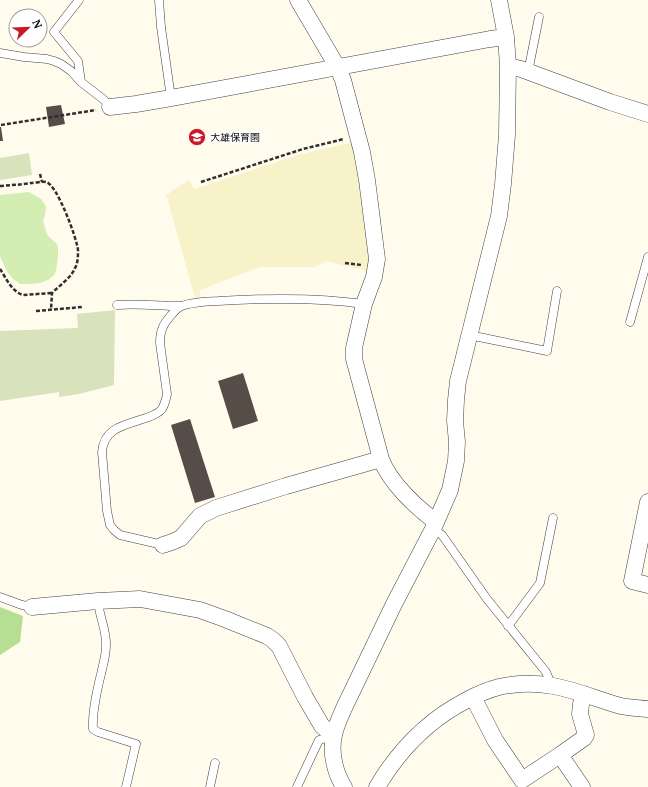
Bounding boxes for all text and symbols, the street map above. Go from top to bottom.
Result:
north arrow [8,8,48,48]
text: N [29,18,46,31]
school or university icon: 大雄保育園 [187,127,207,147]
place label: 大雄保育園 [210,131,260,144]

